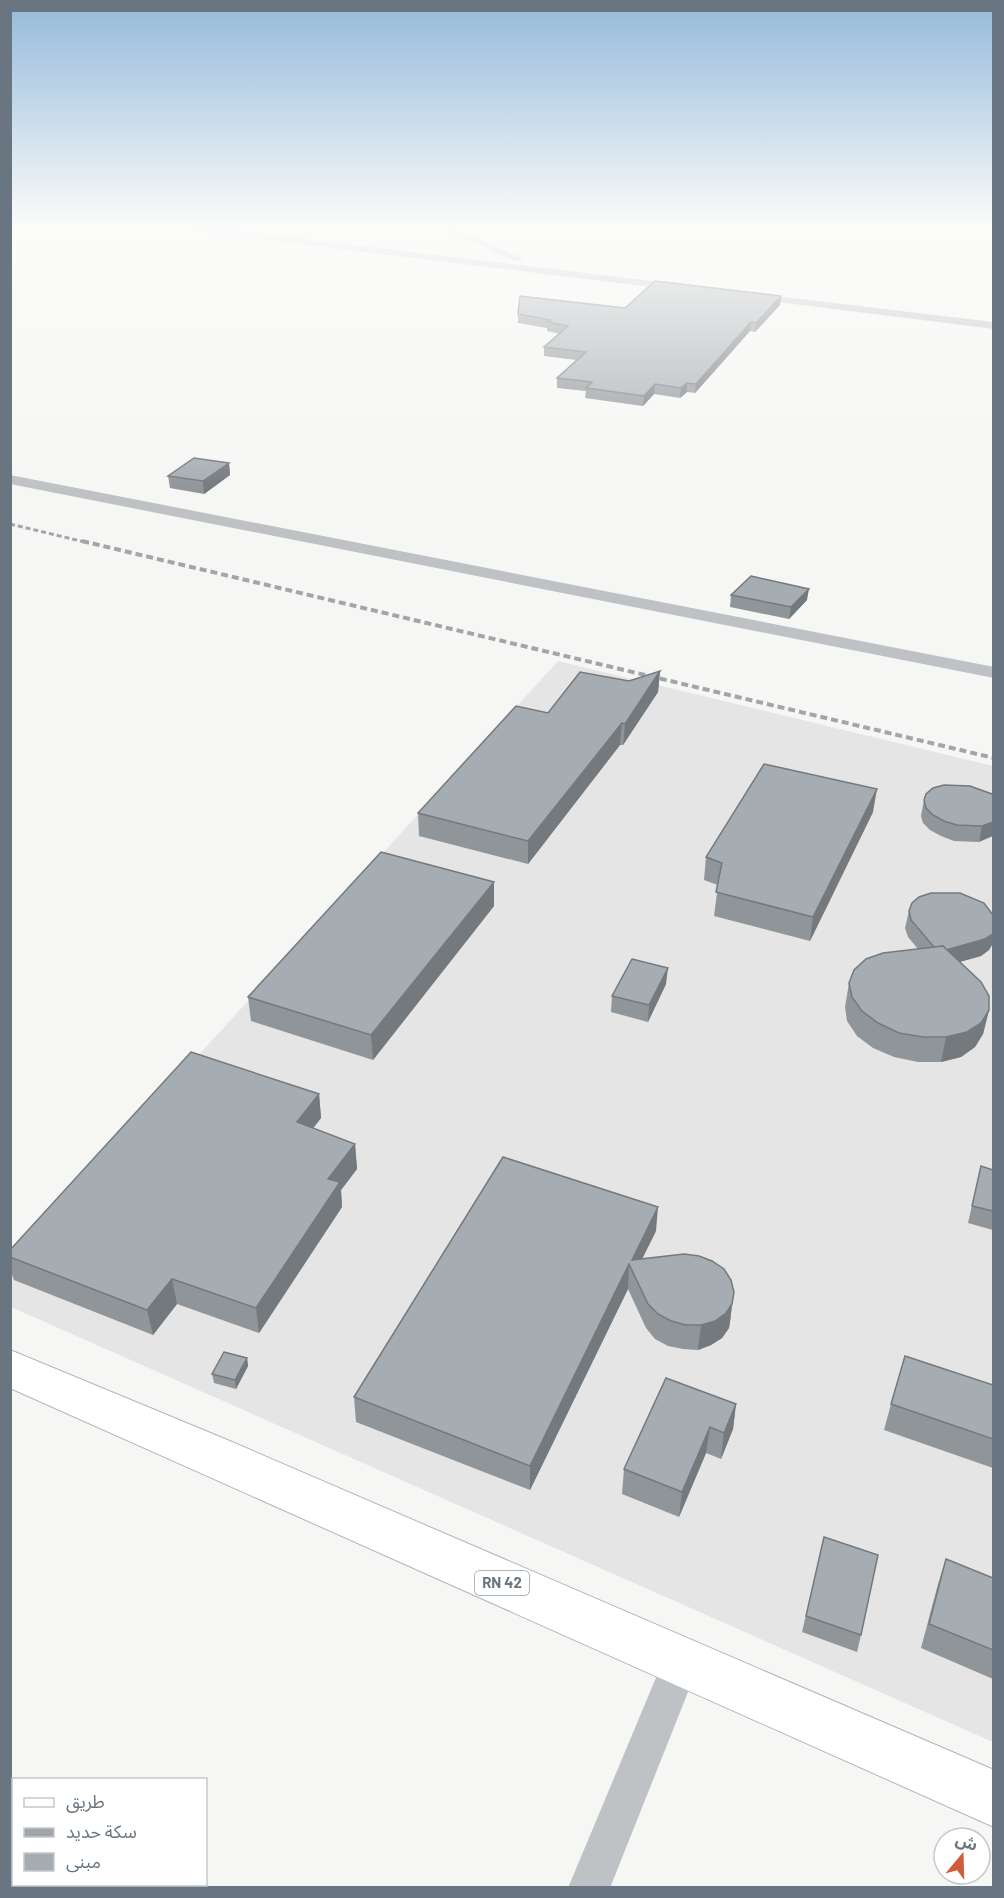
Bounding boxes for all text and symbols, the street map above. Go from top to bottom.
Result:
road number: RN 42 [475,1571,529,1595]
legend [12,1778,207,1886]
text: طريق [66,1790,105,1813]
text: سكة حديد [66,1820,137,1842]
north arrow [932,1826,992,1886]
text: ش [953,1829,981,1855]
text: مبنى [66,1850,101,1873]

